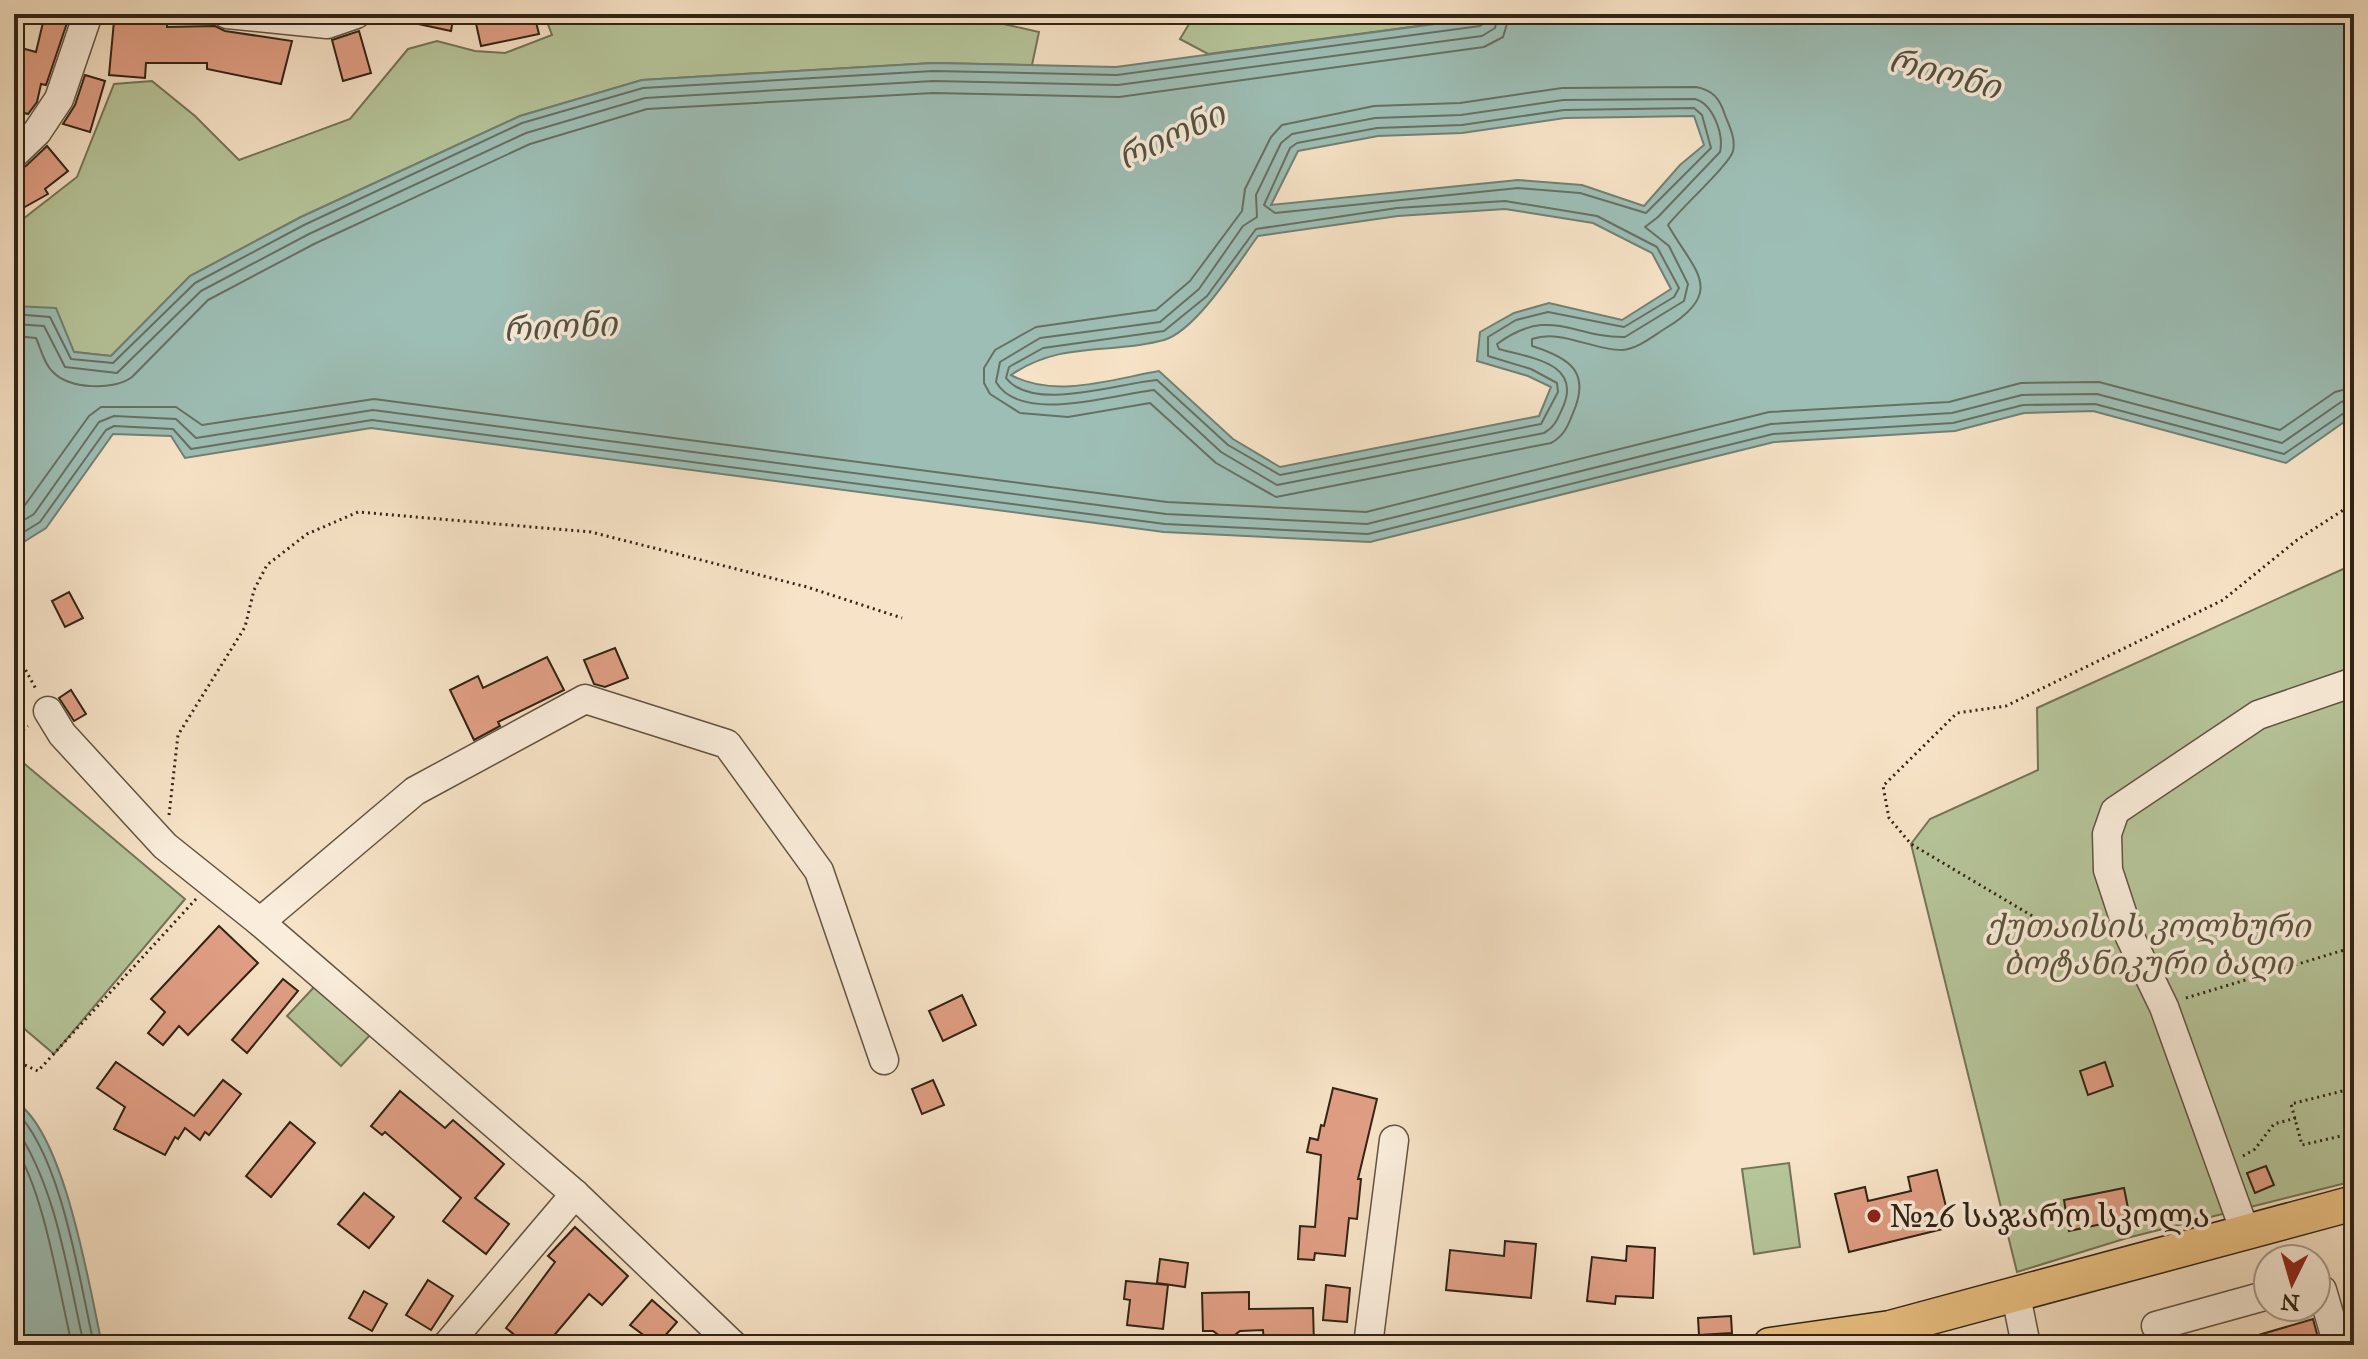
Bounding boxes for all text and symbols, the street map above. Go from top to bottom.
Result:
water label: რიონი [1885,39,2007,108]
water label: რიონი [1111,92,1233,178]
water label: რიონი [502,303,620,350]
park label: ქუთაისის კოლხური ბოტანიკური ბაღი [1986,907,2312,983]
place label: №26 საჯარო სკოლა [1890,1197,2210,1236]
marker: №26 საჯარო სკოლა [1865,1207,1883,1225]
north arrow [2252,1243,2332,1323]
text: N [2279,1288,2301,1317]

